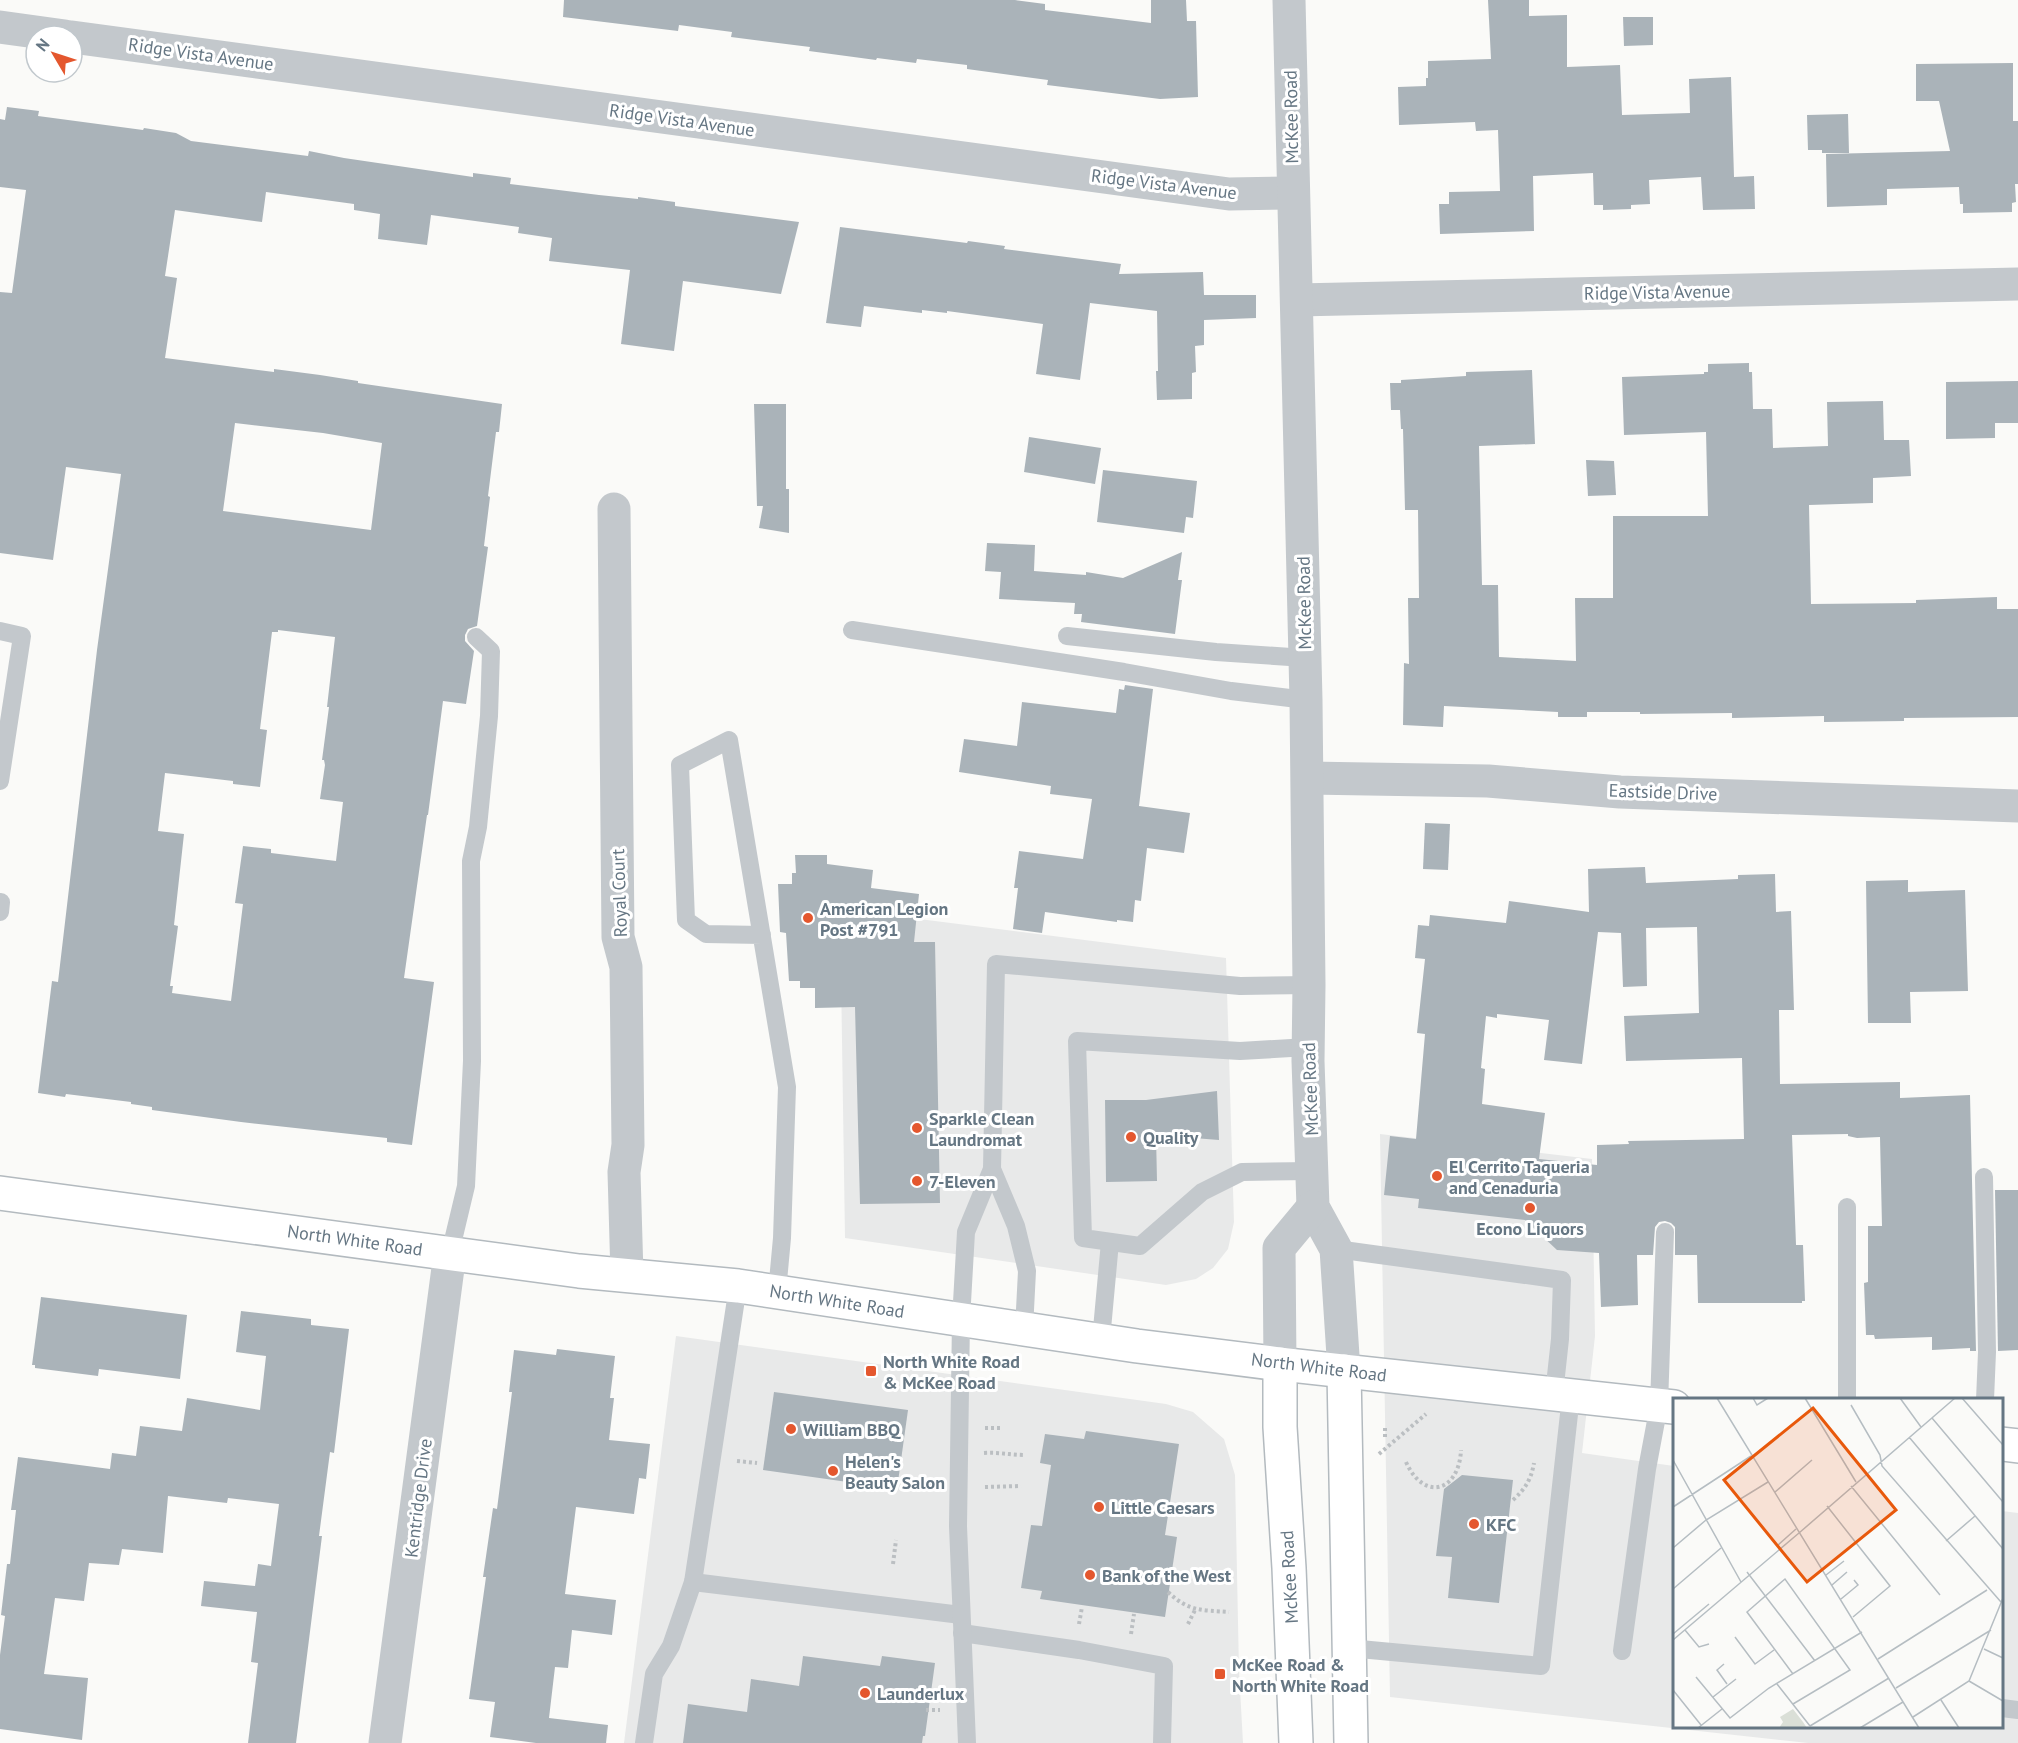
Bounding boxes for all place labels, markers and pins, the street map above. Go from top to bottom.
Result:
place label: American Legion Post #791 [820,897,948,941]
marker: American Legion Post #791 [801,911,815,925]
place label: Sparkle Clean Laundromat [929,1107,1034,1151]
marker: Sparkle Clean Laundromat [910,1121,924,1135]
place label: Quality [1143,1126,1199,1149]
marker: Quality [1124,1130,1138,1144]
place label: El Cerrito Taqueria and Cenaduria [1449,1155,1590,1199]
marker: El Cerrito Taqueria and Cenaduria [1430,1169,1444,1183]
place label: 7-Eleven [929,1170,996,1193]
marker: 7-Eleven [910,1174,924,1188]
marker: Econo Liquors [1523,1201,1537,1215]
place label: Econo Liquors [1476,1217,1584,1240]
place label: North White Road & McKee Road [883,1350,1020,1394]
marker: North White Road & McKee Road [864,1364,878,1378]
place label: William BBQ [803,1418,901,1441]
marker: William BBQ [784,1422,798,1436]
place label: Helen's Beauty Salon [845,1450,945,1494]
marker: Helen's Beauty Salon [826,1464,840,1478]
place label: Little Caesars [1111,1496,1215,1519]
marker: Little Caesars [1092,1500,1106,1514]
place label: KFC [1486,1513,1516,1536]
marker: KFC [1467,1517,1481,1531]
place label: Bank of the West [1102,1564,1232,1587]
marker: Bank of the West [1083,1568,1097,1582]
place label: McKee Road & North White Road [1232,1653,1369,1697]
marker: McKee Road & North White Road [1213,1667,1227,1681]
place label: Launderlux [877,1682,965,1705]
marker: Launderlux [858,1686,872,1700]

